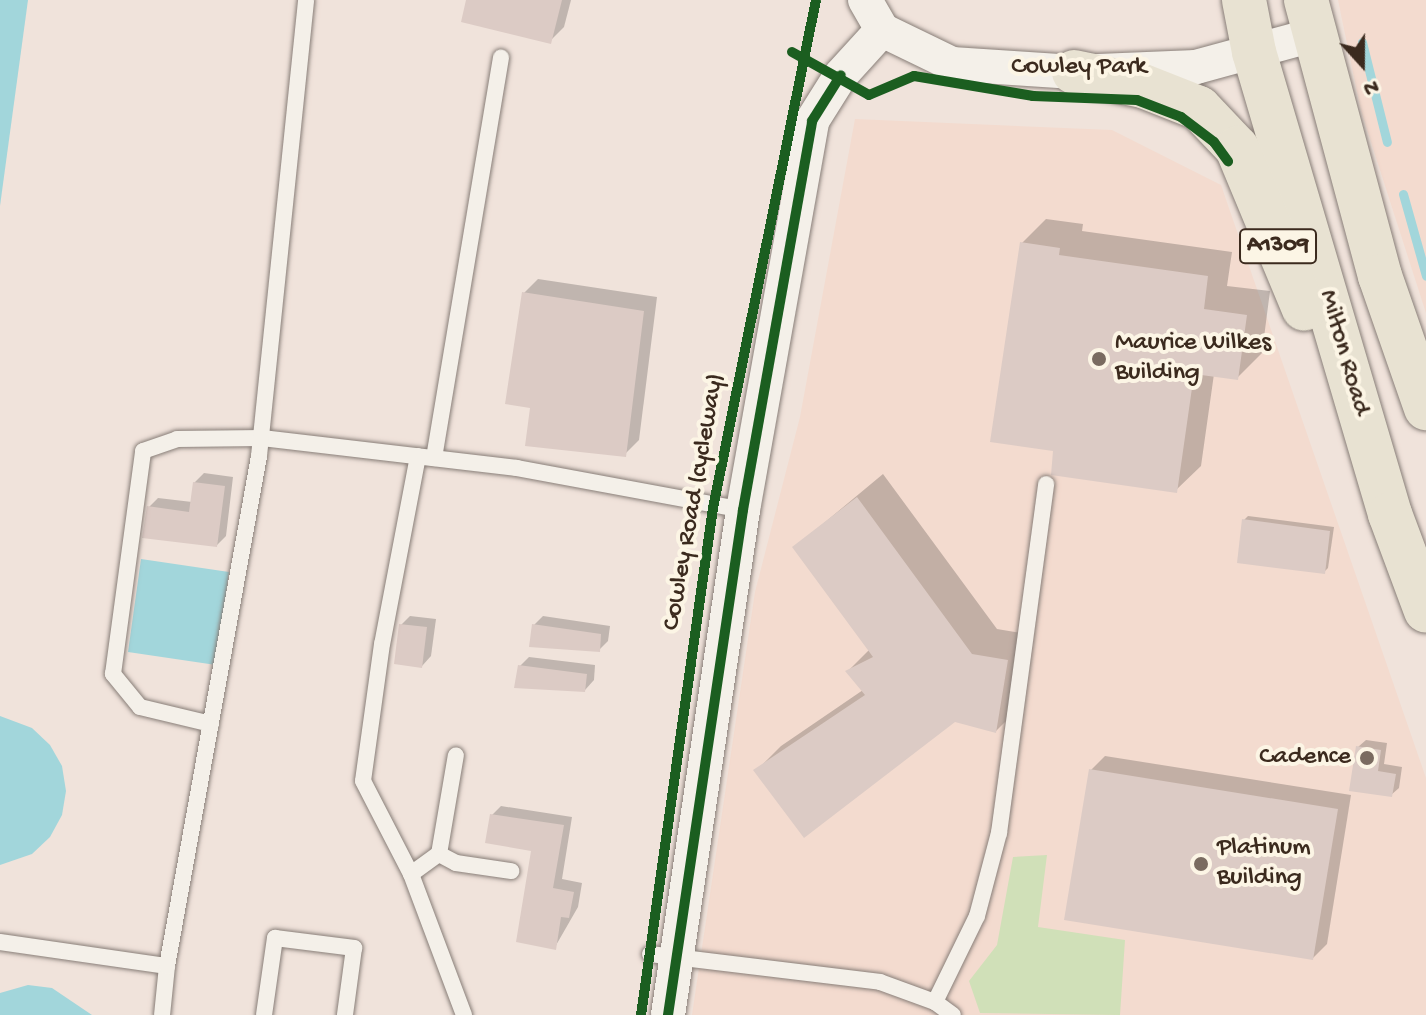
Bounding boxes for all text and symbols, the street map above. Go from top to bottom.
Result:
north arrow [1322,24,1402,104]
street label: Cowley Park [1011,52,1147,84]
text: N [1359,72,1382,101]
road number: A1309 [1238,226,1318,266]
street label: Milton Road [1310,287,1376,419]
place label: Maurice Wilkes Building [1115,328,1271,390]
marker: Maurice Wilkes Building [1090,350,1108,368]
street label: Cowley Road (cycleway) [657,371,733,633]
place label: Cadence [1259,742,1351,774]
marker: Cadence [1358,749,1376,767]
place label: Platinum Building [1217,833,1311,894]
marker: Platinum Building [1192,855,1210,873]

